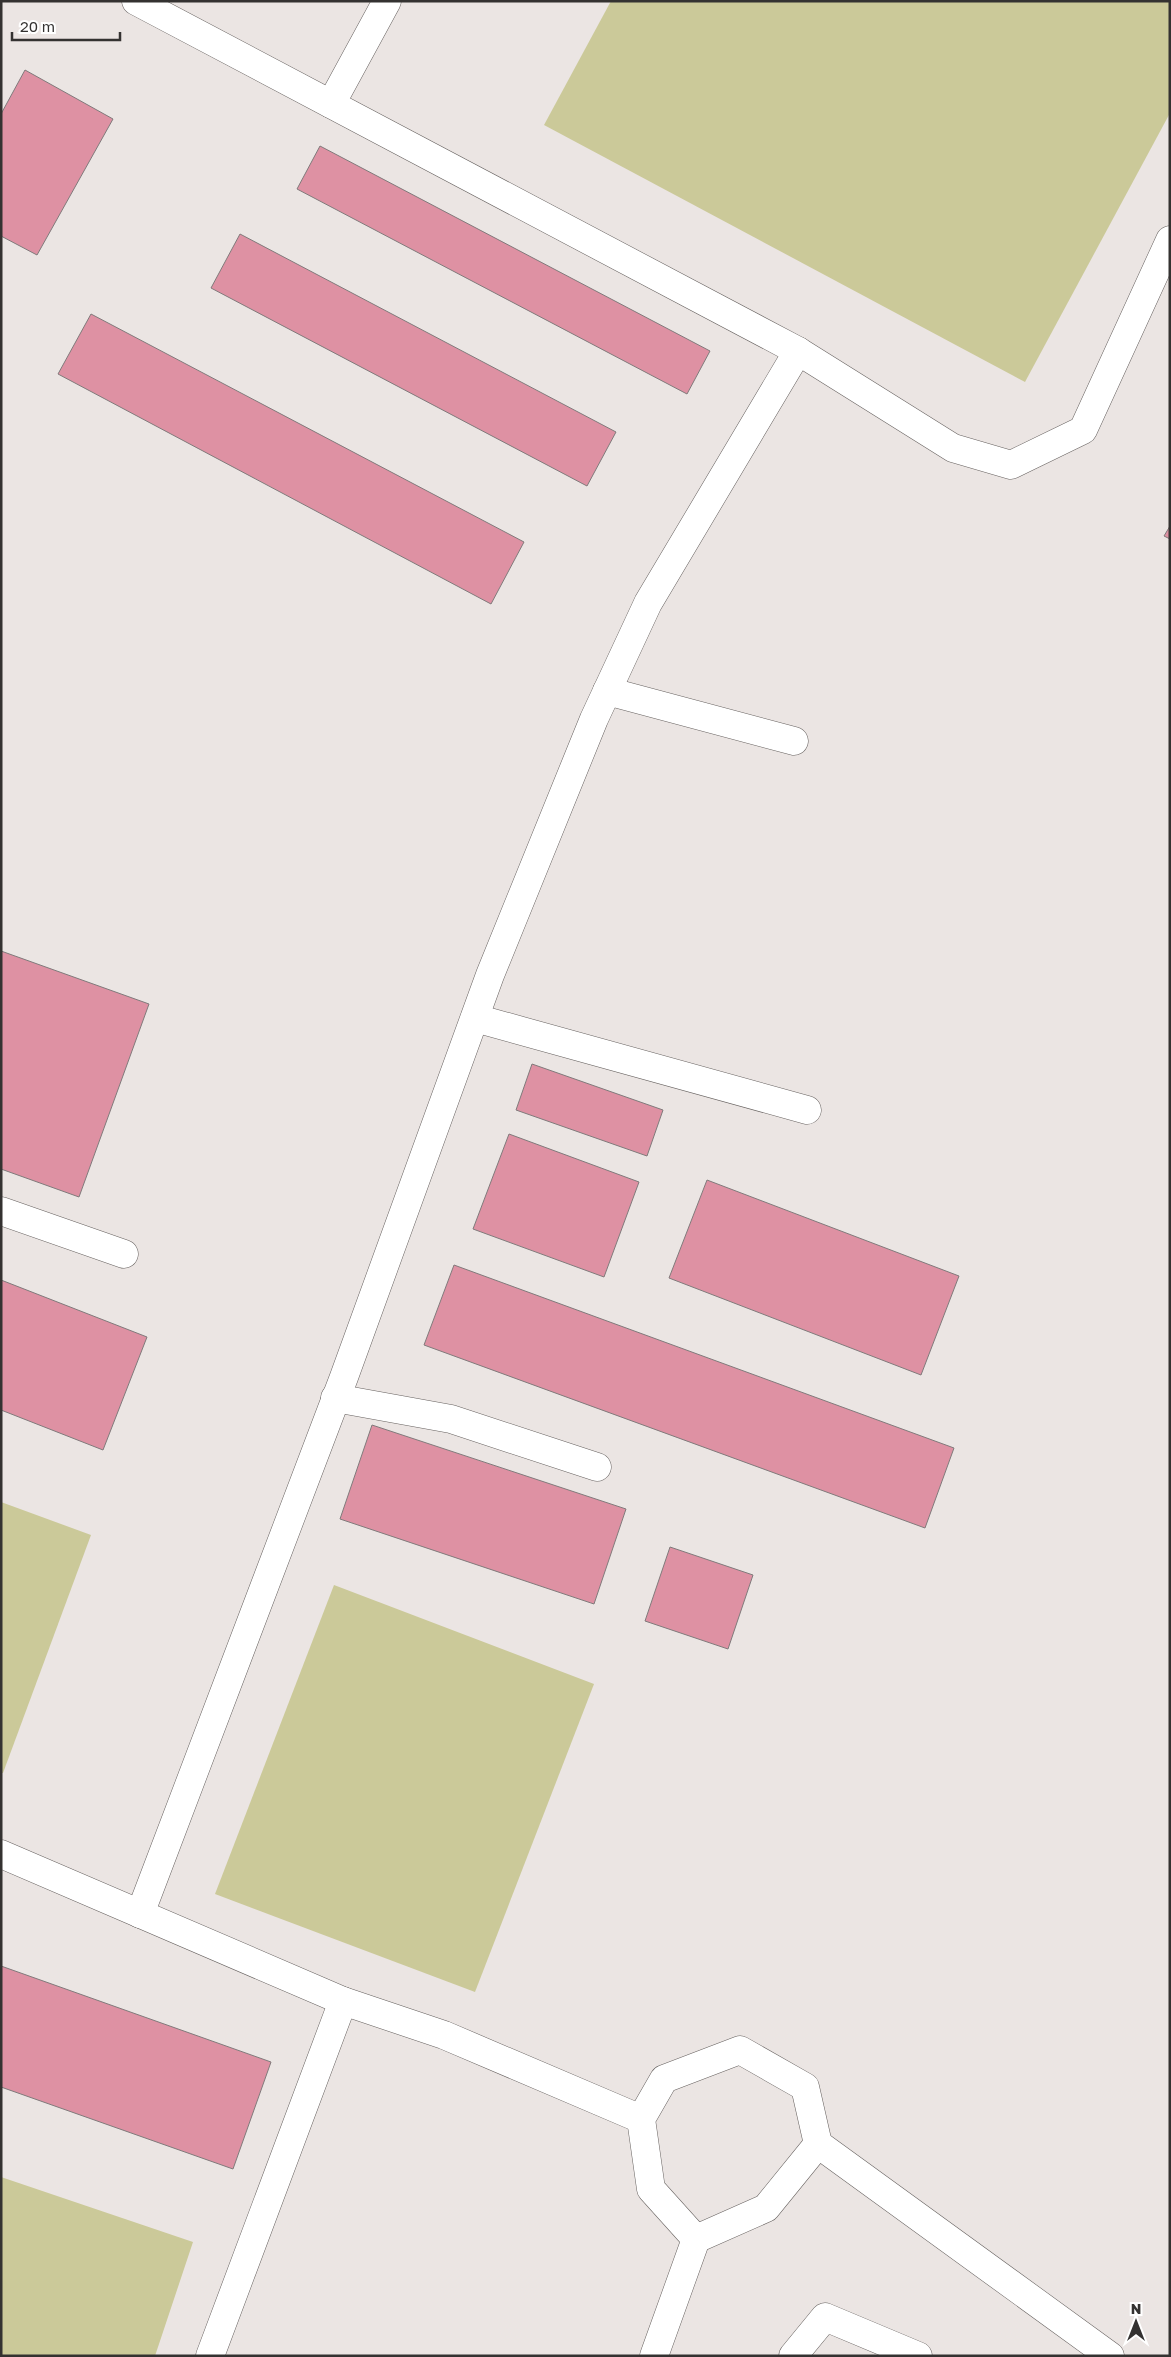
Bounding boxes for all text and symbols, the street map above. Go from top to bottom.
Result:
scale bar [12,10,120,42]
text: 20 m [20,17,55,35]
north arrow [1111,2297,1161,2347]
text: N [1131,2300,1141,2317]

